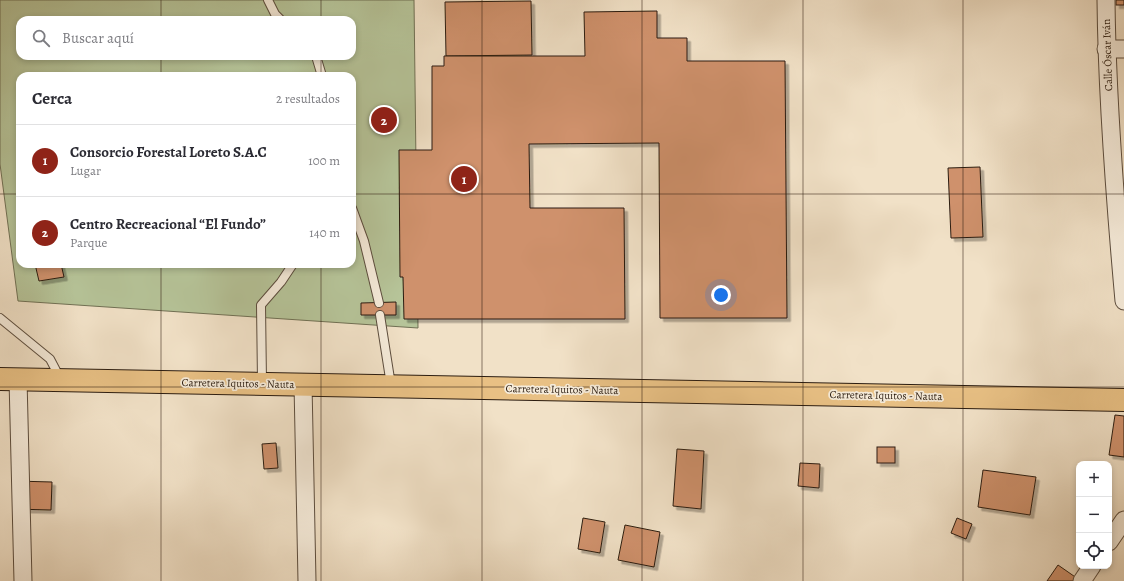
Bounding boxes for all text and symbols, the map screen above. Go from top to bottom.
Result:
search box [16,16,356,60]
street label: Calle Óscar Iván [1099,19,1116,91]
icon: search [30,27,52,49]
text: Buscar aquí [62,28,134,48]
text: Cerca [32,87,72,110]
text: 2 resultados [276,90,340,107]
pin: 2 [371,105,397,135]
text: Consorcio Forestal Loreto S.A.C [70,142,267,162]
text: 1 [43,152,47,169]
text: 100 m [308,152,340,169]
text: Lugar [70,162,101,179]
pin: 1 [451,164,477,194]
text: Centro Recreacional “El Fundo” [70,214,266,234]
text: 2 [42,224,48,241]
text: 140 m [309,224,340,241]
text: Parque [70,234,107,251]
your location [711,285,731,305]
street label: Carretera Iquitos - Nauta [181,375,295,392]
street label: Carretera Iquitos - Nauta [505,381,619,398]
street label: Carretera Iquitos - Nauta [829,387,943,404]
map controls [1076,461,1112,569]
button: + [1076,461,1112,497]
button: − [1076,497,1112,533]
button: locate [1076,533,1112,569]

